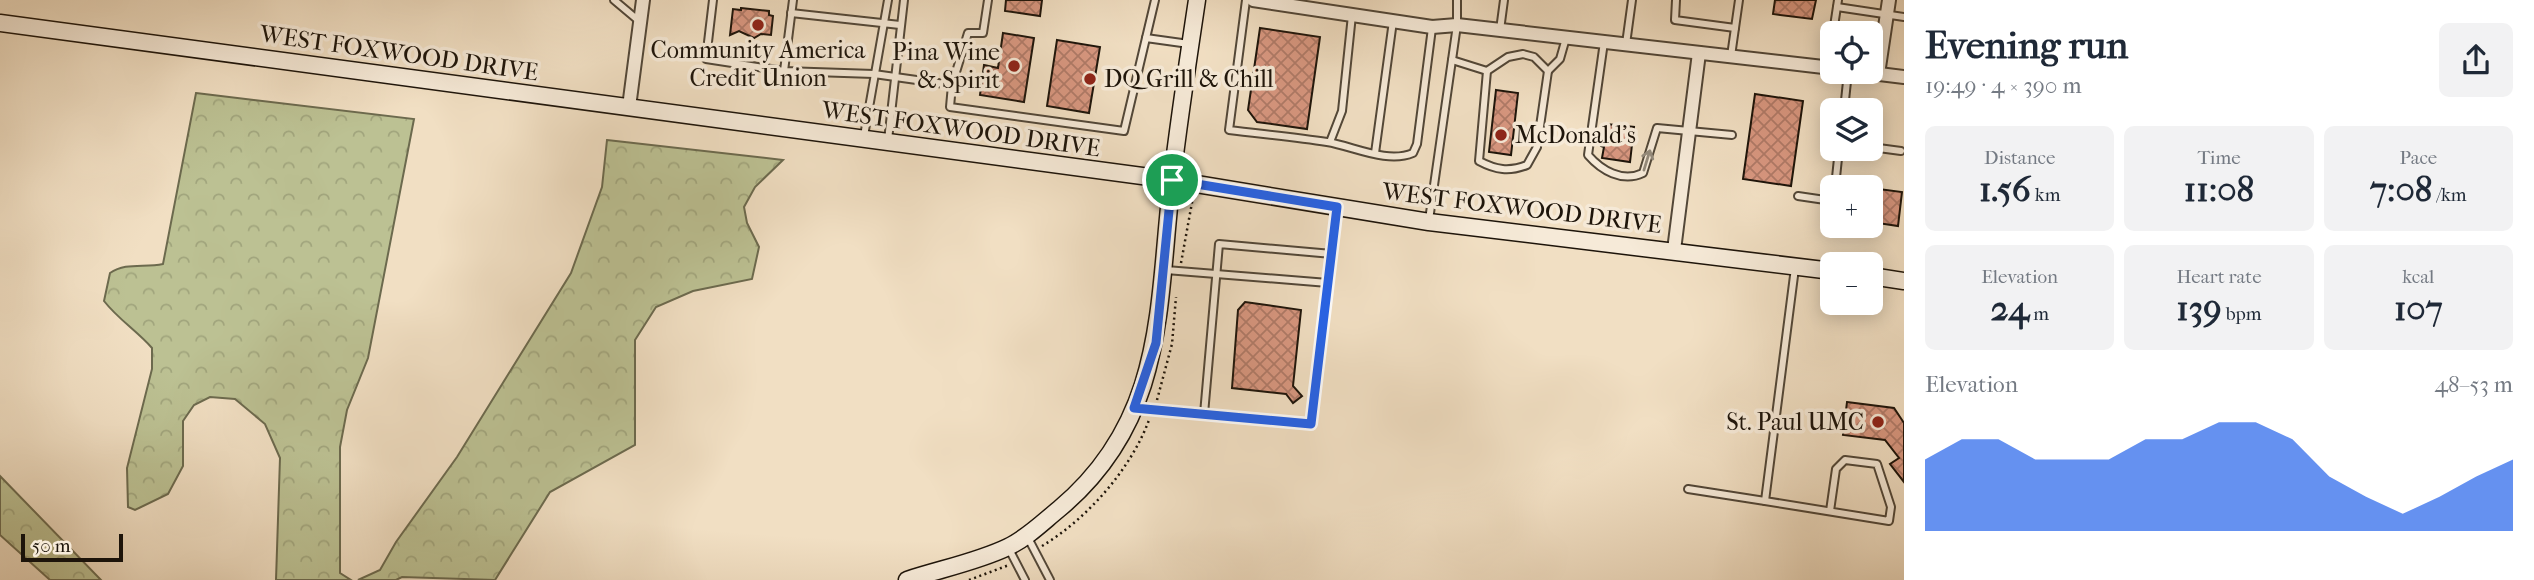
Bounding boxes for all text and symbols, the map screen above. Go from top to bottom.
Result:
marker: Community America Credit Union [750,17,766,33]
street label: WEST FOXWOOD DRIVE [257,19,540,86]
map controls [1820,21,1883,315]
button: locate [1820,21,1883,84]
text: Evening run [1925,23,2128,68]
button: share [2439,23,2513,97]
place label: Community America Credit Union [651,36,866,92]
place label: Pina Wine & Spirit [892,38,1000,94]
marker: Pina Wine & Spirit [1006,58,1022,74]
place label: DQ Grill & Chill [1104,65,1274,93]
marker: DQ Grill & Chill [1082,71,1098,87]
text: 19:49 · 4 × 390 m [1925,72,2082,99]
street label: WEST FOXWOOD DRIVE [819,95,1102,162]
button: layers [1820,98,1883,161]
place label: McDonald's [1515,121,1636,149]
marker: McDonald's [1493,127,1509,143]
text: Distance [1984,147,2055,169]
text: Time [2197,147,2241,169]
text: Pace [2399,147,2437,169]
pin [1142,150,1202,210]
one-way arrow [1641,150,1654,172]
icon: arrive [1153,161,1191,199]
text: 1.56 [1979,169,2031,210]
text: 11:08 [2184,169,2254,210]
text: 7:08 [2370,169,2432,210]
button: + [1820,175,1883,238]
street label: WEST FOXWOOD DRIVE [1380,177,1663,239]
text: km [2031,184,2060,206]
text: /km [2432,184,2467,206]
button: − [1820,252,1883,315]
text: Elevation [1981,266,2058,288]
text: Heart rate [2176,266,2262,288]
text: kcal [2402,266,2434,288]
text: 24 [1990,288,2029,329]
text: 139 [2176,288,2222,329]
text: 107 [2394,288,2443,329]
text: m [2029,303,2049,325]
text: bpm [2222,303,2262,325]
text: Elevation [1925,371,2018,398]
text: 48–53 m [2434,371,2513,398]
place label: St. Paul UMC [1726,408,1864,436]
marker: St. Paul UMC [1870,414,1886,430]
scale bar [21,531,122,563]
text: 50 m [32,535,71,557]

